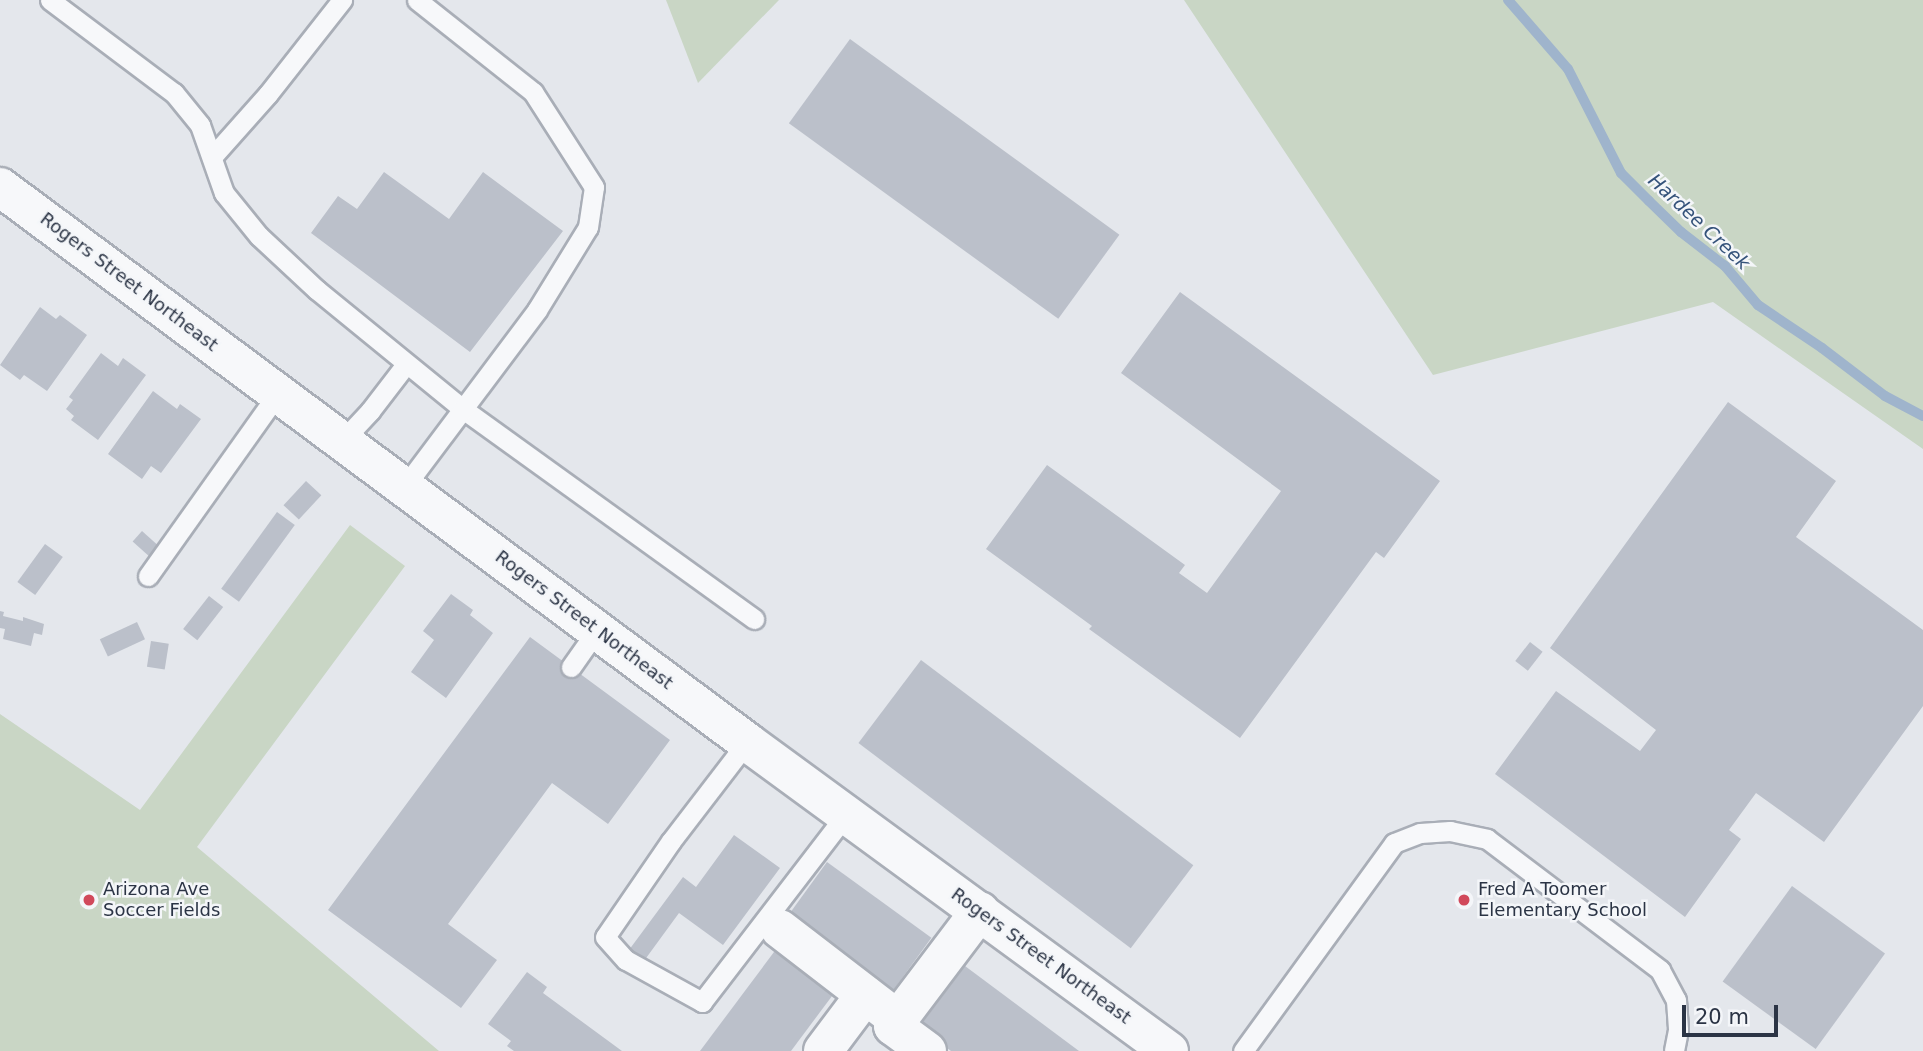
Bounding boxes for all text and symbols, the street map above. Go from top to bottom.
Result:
water label: Hardee Creek [1643,169,1755,275]
street label: Rogers Street Northeast [36,208,222,356]
street label: Rogers Street Northeast [491,546,677,694]
place label: Arizona Ave Soccer Fields [103,879,220,922]
place label: Fred A Toomer Elementary School [1478,879,1647,922]
street label: Rogers Street Northeast [947,883,1135,1029]
marker: Arizona Ave Soccer Fields [81,892,97,908]
marker: Fred A Toomer Elementary School [1456,892,1472,908]
scale bar [1685,992,1781,1036]
text: 20 m [1695,1005,1749,1029]

